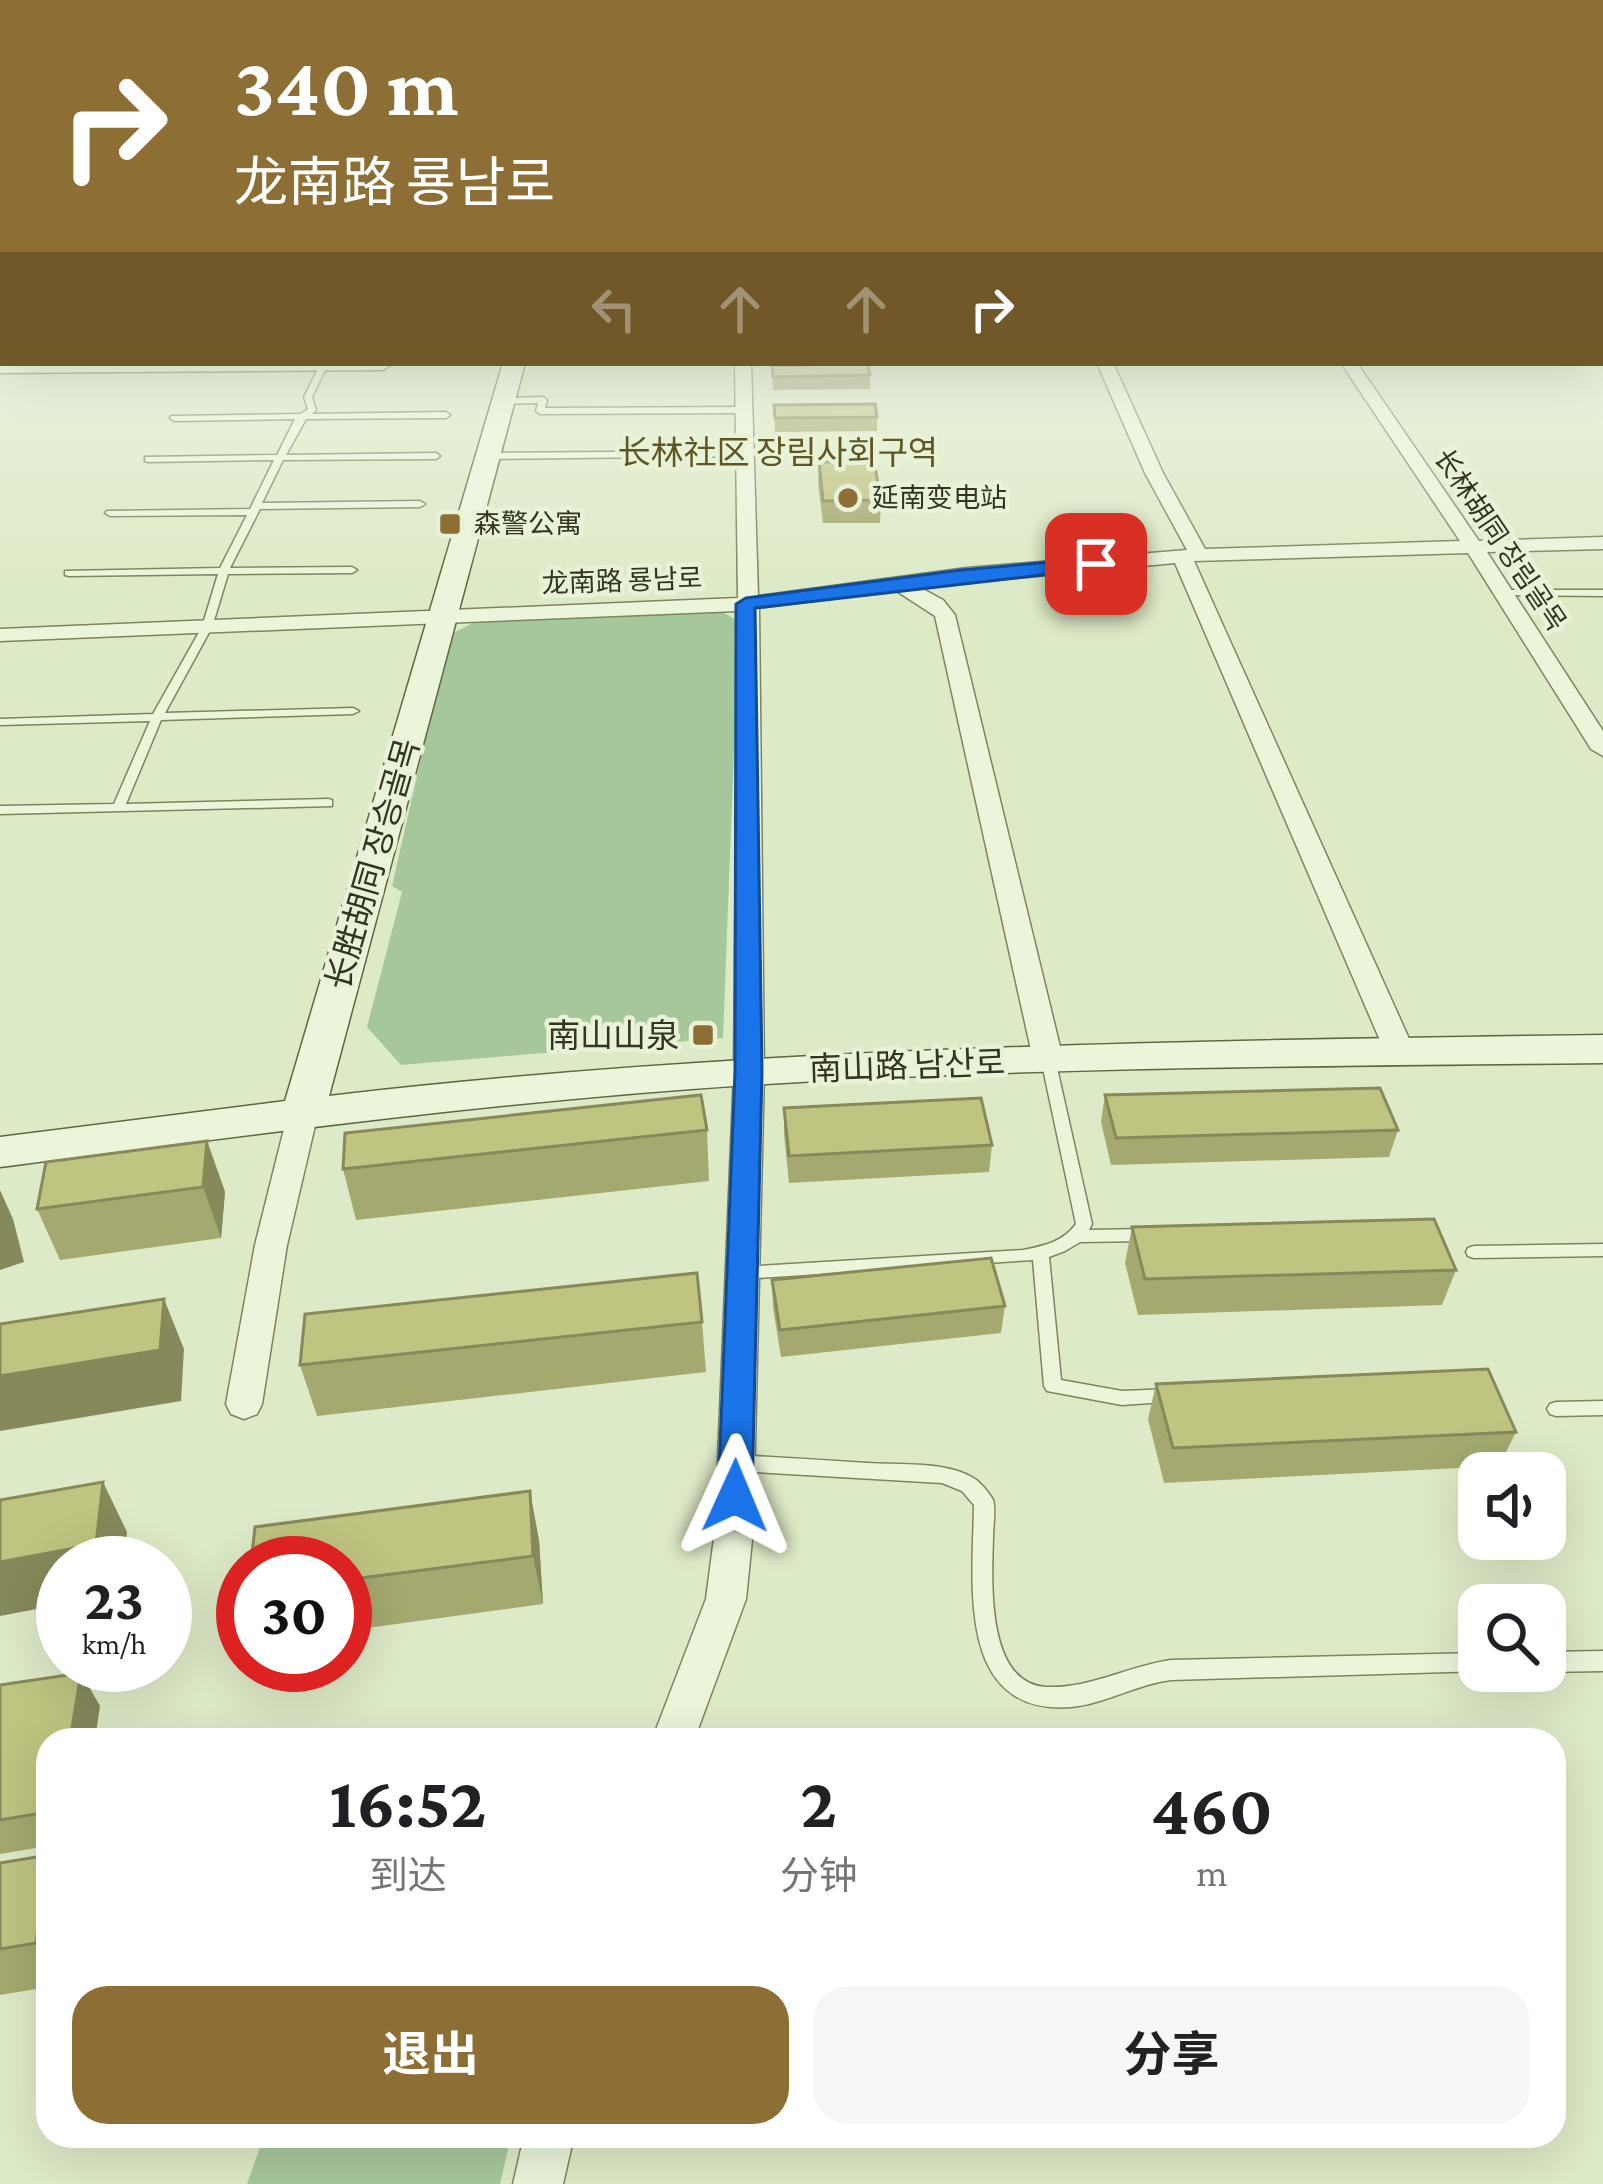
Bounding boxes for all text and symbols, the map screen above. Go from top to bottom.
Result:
text: 340 m [234,40,459,133]
icon: right [36,48,192,204]
text: 龙南路 룡남로 [234,153,555,213]
icon: left [581,276,647,342]
icon: ahead [707,276,773,342]
icon: ahead [833,276,899,342]
icon: right [959,276,1025,342]
district label: 长林社区 장림사회구역 [618,434,938,471]
street label: 长林胡同 장림골목 [1428,444,1572,636]
place label: 延南变电站 [872,483,1007,513]
marker: 延南变电站 [835,485,861,511]
place label: 森警公寓 [474,509,582,539]
marker: 森警公寓 [437,511,463,537]
pin [1045,513,1147,615]
icon: arrive [1063,531,1129,597]
street label: 龙南路 룡남로 [541,563,703,599]
street label: 长胜胡同 장승골목 [319,734,426,994]
place label: 南山山泉 [547,1017,679,1054]
marker: 南山山泉 [690,1022,716,1048]
street label: 南山路 남산로 [808,1044,1006,1087]
position arrow [672,1433,798,1559]
map controls [1458,1452,1566,1692]
button: sound [1458,1452,1566,1560]
speed limit sign: 30 [216,1536,372,1692]
text: 23 [84,1565,144,1632]
button: search [1458,1584,1566,1692]
text: km/h [82,1627,146,1660]
text: 16:52 [329,1762,486,1842]
text: 2 [800,1762,837,1842]
text: 460 [1151,1769,1273,1849]
text: m [1196,1851,1228,1894]
text: 到达 [369,1854,447,1897]
text: 分钟 [780,1854,858,1897]
button: 退出 [72,1986,789,2124]
button: 分享 [813,1986,1530,2124]

